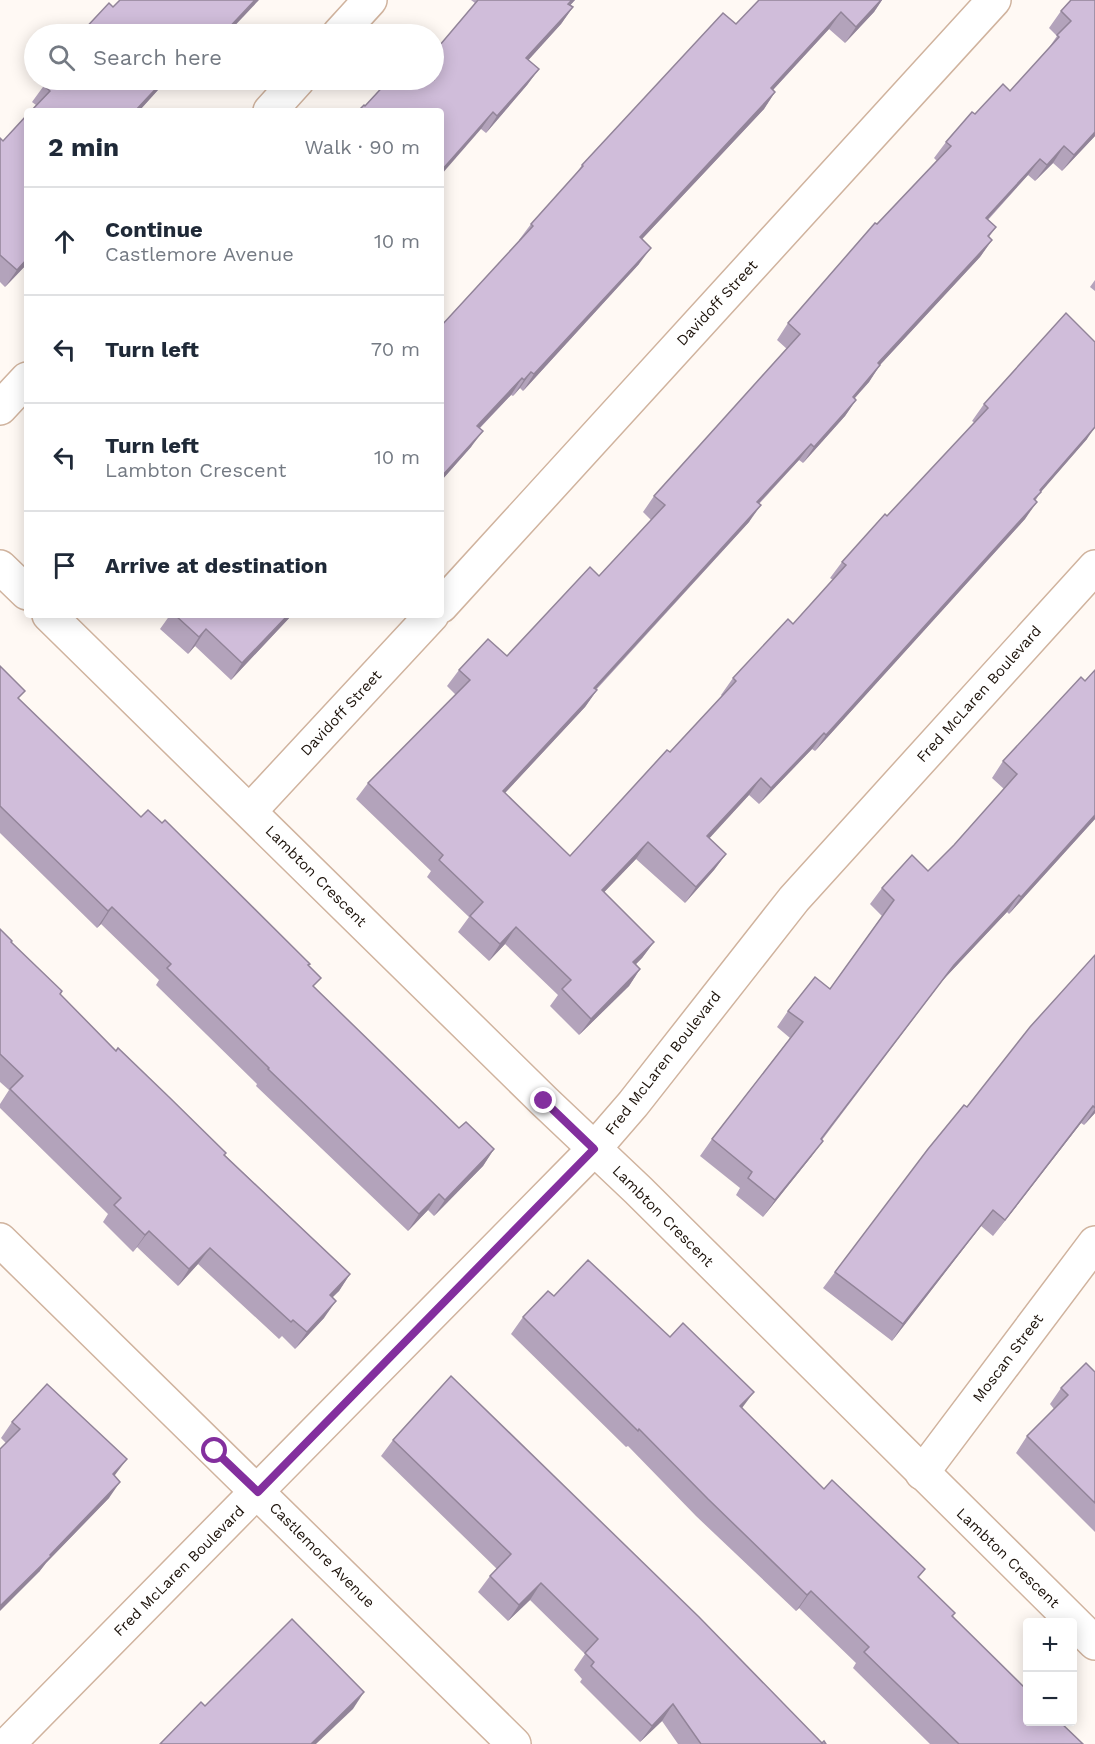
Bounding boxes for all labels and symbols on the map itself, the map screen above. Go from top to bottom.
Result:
street label: Davidoff Street [673,256,762,350]
street label: Fred McLaren Boulevard [913,622,1045,766]
street label: Davidoff Street [297,666,386,760]
street label: Lambton Crescent [262,822,371,931]
street label: Fred McLaren Boulevard [601,988,725,1138]
route end [530,1087,556,1113]
street label: Lambton Crescent [609,1162,718,1271]
street label: Moscan Street [969,1310,1048,1406]
route start [201,1437,227,1463]
street label: Castlemore Avenue [266,1499,378,1611]
street label: Fred McLaren Boulevard [110,1502,248,1640]
street label: Lambton Crescent [953,1504,1064,1612]

